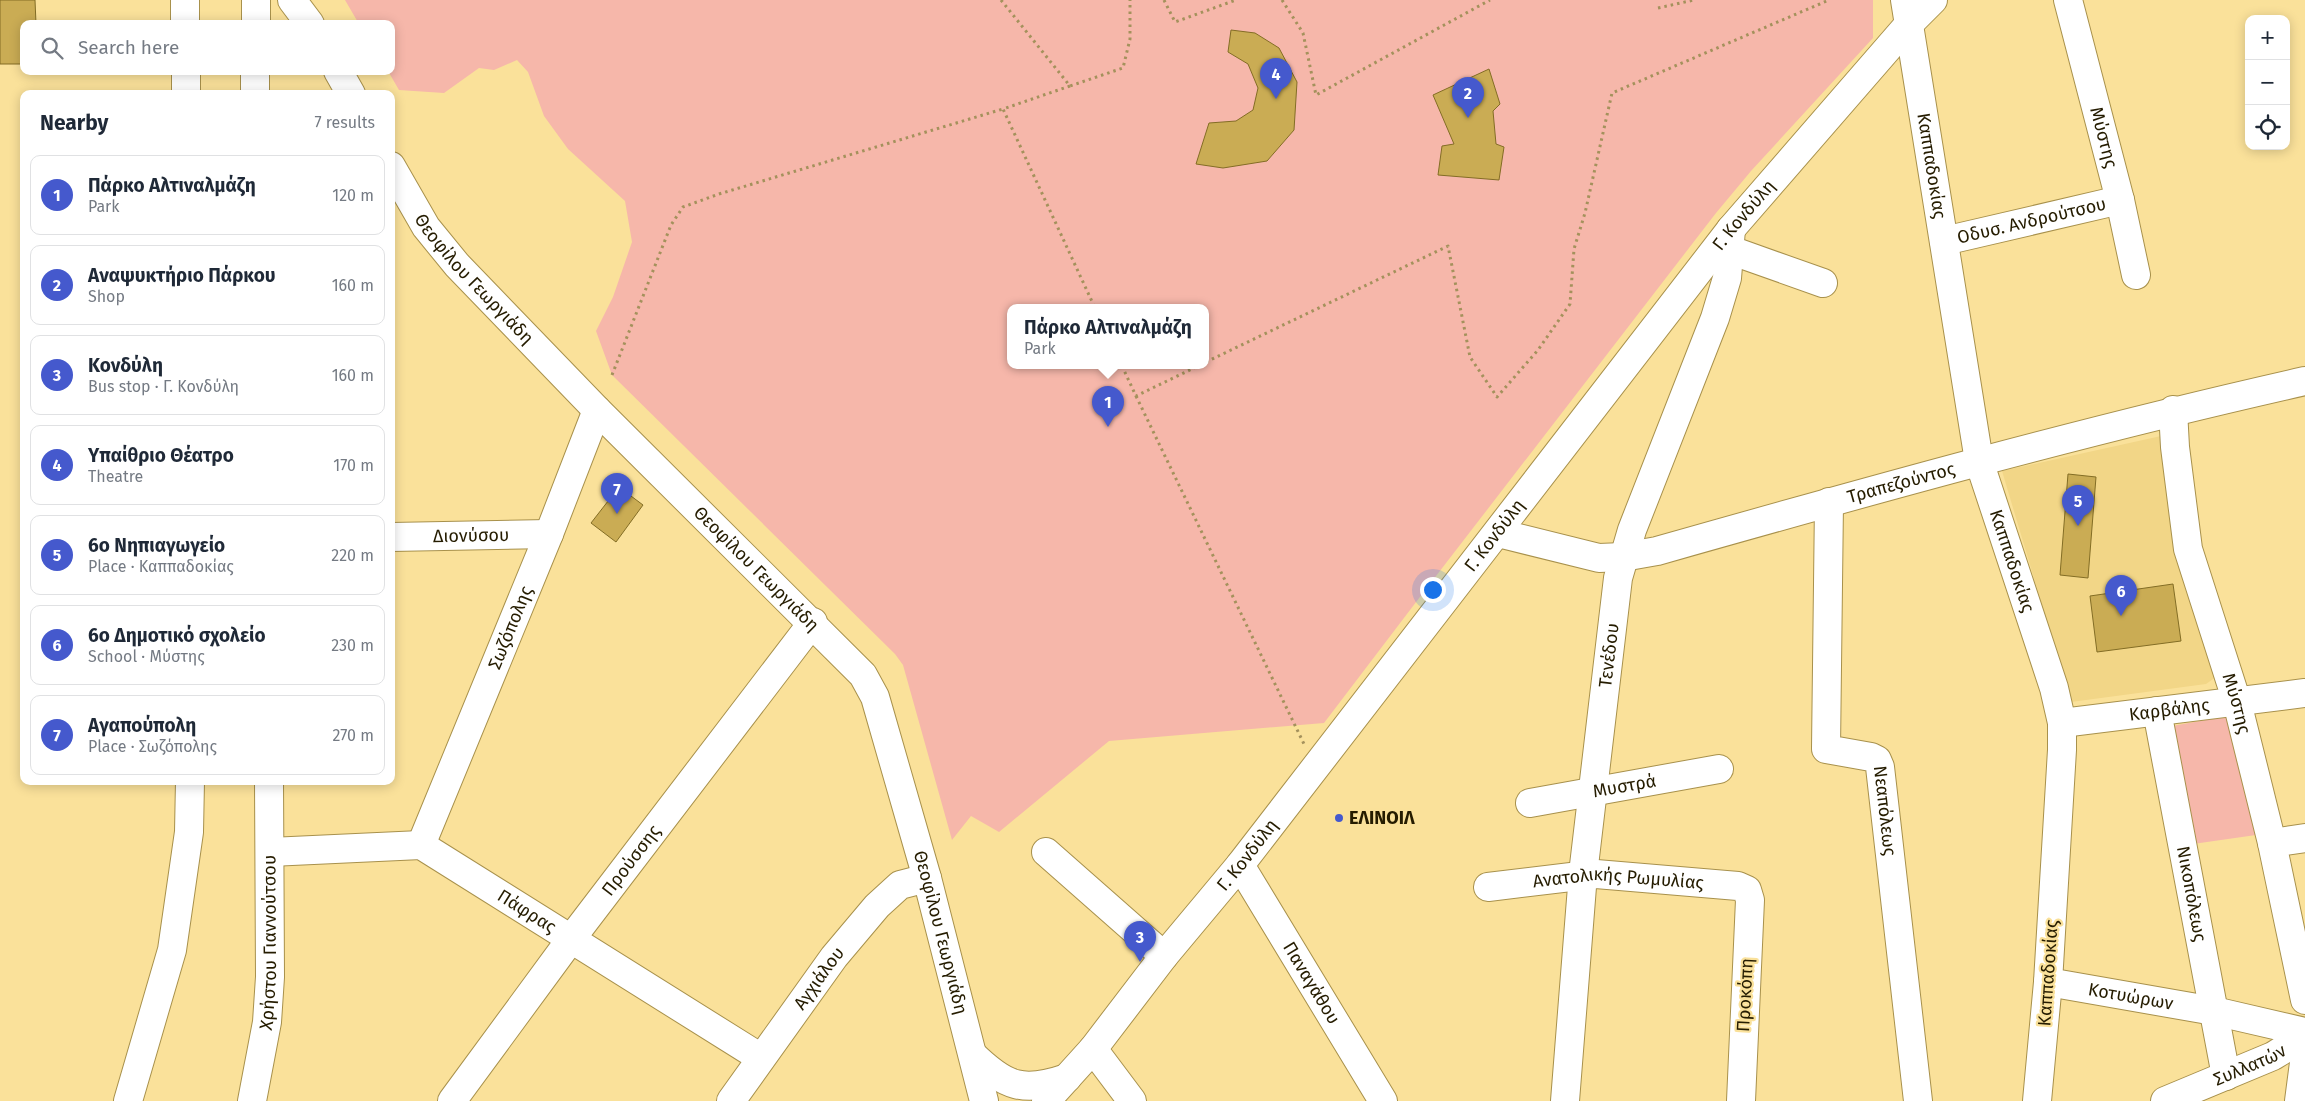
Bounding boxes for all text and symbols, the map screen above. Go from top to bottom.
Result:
map controls [2245,15,2290,150]
button: + [2245,15,2290,60]
search box [20,20,395,75]
icon: search [38,34,66,62]
text: Search here [78,36,179,59]
pin: 4 [1260,58,1292,99]
button: − [2245,60,2290,105]
pin: 2 [1452,77,1484,118]
street label: Μύστης [2085,105,2122,171]
button: locate [2245,105,2290,150]
text: Nearby [40,110,108,136]
street label: Καππαδοκίας [1912,111,1951,221]
text: 7 results [315,113,375,132]
text: Πάρκο Αλτιναλμάζη [88,174,256,197]
street label: Γ. Κονδύλη [1708,175,1780,255]
text: 1 [53,186,61,205]
text: 120 m [332,186,374,205]
street label: Οδυσ. Ανδρούτσου [1955,193,2108,249]
text: Park [88,197,120,216]
street label: Θεοφίλου Γεωργιάδη [410,210,538,349]
text: Αναψυκτήριο Πάρκου [88,264,276,287]
text: 2 [53,276,61,295]
text: 160 m [332,276,374,295]
text: Shop [88,287,125,306]
popup [1007,304,1209,369]
text: Πάρκο Αλτιναλμάζη [1024,316,1192,339]
text: Park [1024,339,1056,358]
text: Κονδύλη [88,354,163,377]
text: 3 [53,366,61,385]
text: 160 m [332,366,374,385]
text: Bus stop · Γ. Κονδύλη [88,377,239,396]
pin: 1 [1092,386,1124,427]
text: Υπαίθριο Θέατρο [88,444,234,467]
text: 4 [52,456,62,475]
text: 170 m [333,456,374,475]
street label: Τραπεζούντος [1845,457,1958,508]
text: Theatre [88,467,143,486]
pin: 7 [601,473,633,514]
pin: 5 [2062,485,2094,526]
street label: Γ. Κονδύλη [1460,495,1529,576]
street label: Θεοφίλου Γεωργιάδη [689,502,824,636]
street label: Καππαδοκίας [1985,507,2039,616]
street label: Διονύσου [433,524,509,547]
text: 6ο Νηπιαγωγείο [88,534,225,557]
text: 5 [53,546,61,565]
text: 220 m [331,546,374,565]
text: Place · Καππαδοκίας [88,557,234,576]
pin: 6 [2105,575,2137,616]
your location [1420,577,1446,603]
street label: Σωζόπολης [484,582,538,673]
street label: Τενέδου [1594,622,1624,689]
text: 6ο Δημοτικό σχολείο [88,624,266,647]
text: 6 [52,636,62,655]
text: 230 m [331,636,374,655]
text: School · Μύστης [88,647,205,666]
street label: Μύστης [2217,670,2256,737]
street label: Καρβάλης [2128,694,2211,726]
text: Αγαπούπολη [88,714,196,737]
text: 7 [53,726,61,745]
text: 270 m [332,726,374,745]
text: Place · Σωζόπολης [88,737,217,756]
street label: Νεαπόλεως [1869,764,1901,858]
street label: Μυστρά [1591,770,1658,802]
place label: ΕΛΙΝΟΙΛ [1349,807,1415,829]
marker: ΕΛΙΝΟΙΛ [1333,812,1345,824]
street label: Γ. Κονδύλη [1212,815,1282,895]
street label: Προύσσης [597,820,666,900]
street label: Νικοπόλεως [2172,844,2211,944]
street label: Θεοφίλου Γεωργιάδη [909,848,972,1017]
street label: Χρήστου Γιαννούτσου [255,855,281,1032]
street label: Ανατολικής Ρωμυλίας [1532,863,1705,894]
street label: Πάφρας [493,885,561,938]
street label: Καππαδοκίας [2033,918,2063,1027]
pin: 3 [1124,921,1156,962]
street label: Παναγάθου [1278,938,1345,1028]
street label: Αγχιάλου [789,942,849,1014]
street label: Προκόπη [1732,957,1758,1033]
street label: Κοτυώρων [2087,978,2175,1015]
street label: Συλλατών [2210,1039,2291,1091]

